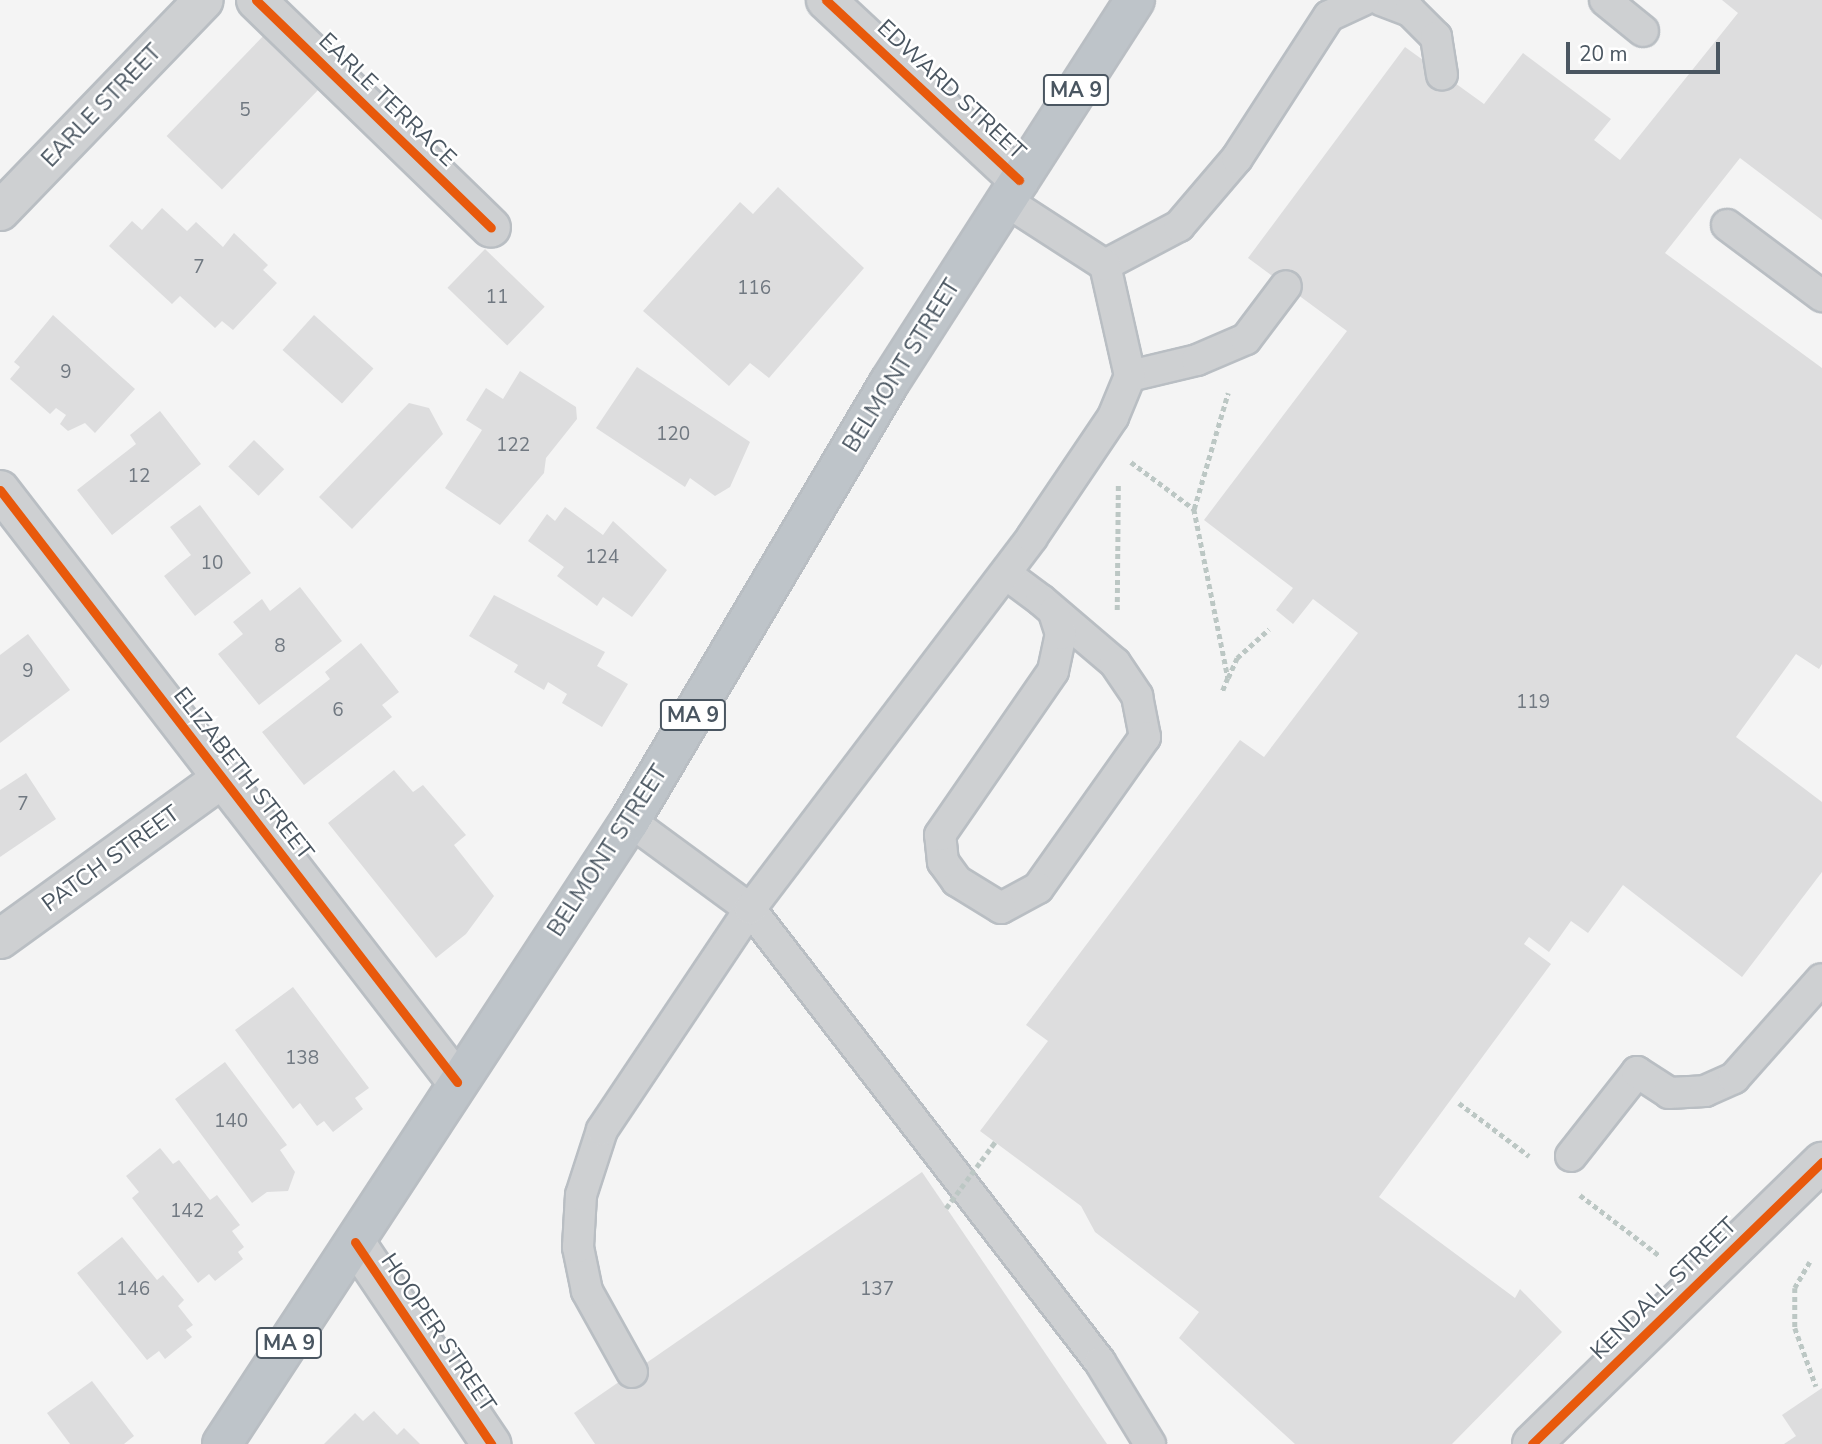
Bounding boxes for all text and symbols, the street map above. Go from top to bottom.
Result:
street label: EDWARD STREET [871,14,1031,166]
street label: EARLE TERRACE [313,27,461,173]
scale bar [1570,28,1724,72]
street label: EARLE STREET [36,39,168,173]
text: 20 m [1579,40,1628,68]
road number: MA 9 [1043,72,1109,108]
house number: 5 [239,100,251,122]
house number: 7 [193,257,205,279]
street label: BELMONT STREET [838,274,966,458]
house number: 116 [737,278,771,300]
house number: 11 [486,287,508,309]
house number: 9 [60,362,72,384]
house number: 120 [656,424,690,446]
house number: 122 [496,435,530,457]
house number: 12 [128,466,150,488]
house number: 124 [585,547,619,569]
house number: 10 [201,553,223,575]
house number: 8 [274,636,286,658]
house number: 9 [22,661,34,683]
street label: ELIZABETH STREET [167,682,319,866]
house number: 119 [1516,692,1550,714]
road number: MA 9 [660,698,726,732]
house number: 6 [332,700,344,722]
street label: BELMONT STREET [542,760,674,942]
house number: 7 [17,794,29,816]
street label: PATCH STREET [37,800,185,918]
house number: 138 [285,1048,319,1070]
house number: 140 [214,1111,248,1133]
house number: 142 [170,1201,204,1223]
street label: KENDALL STREET [1585,1212,1743,1366]
street label: HOOPER STREET [375,1248,501,1418]
house number: 146 [116,1279,150,1301]
house number: 137 [860,1279,894,1301]
road number: MA 9 [256,1326,322,1360]

